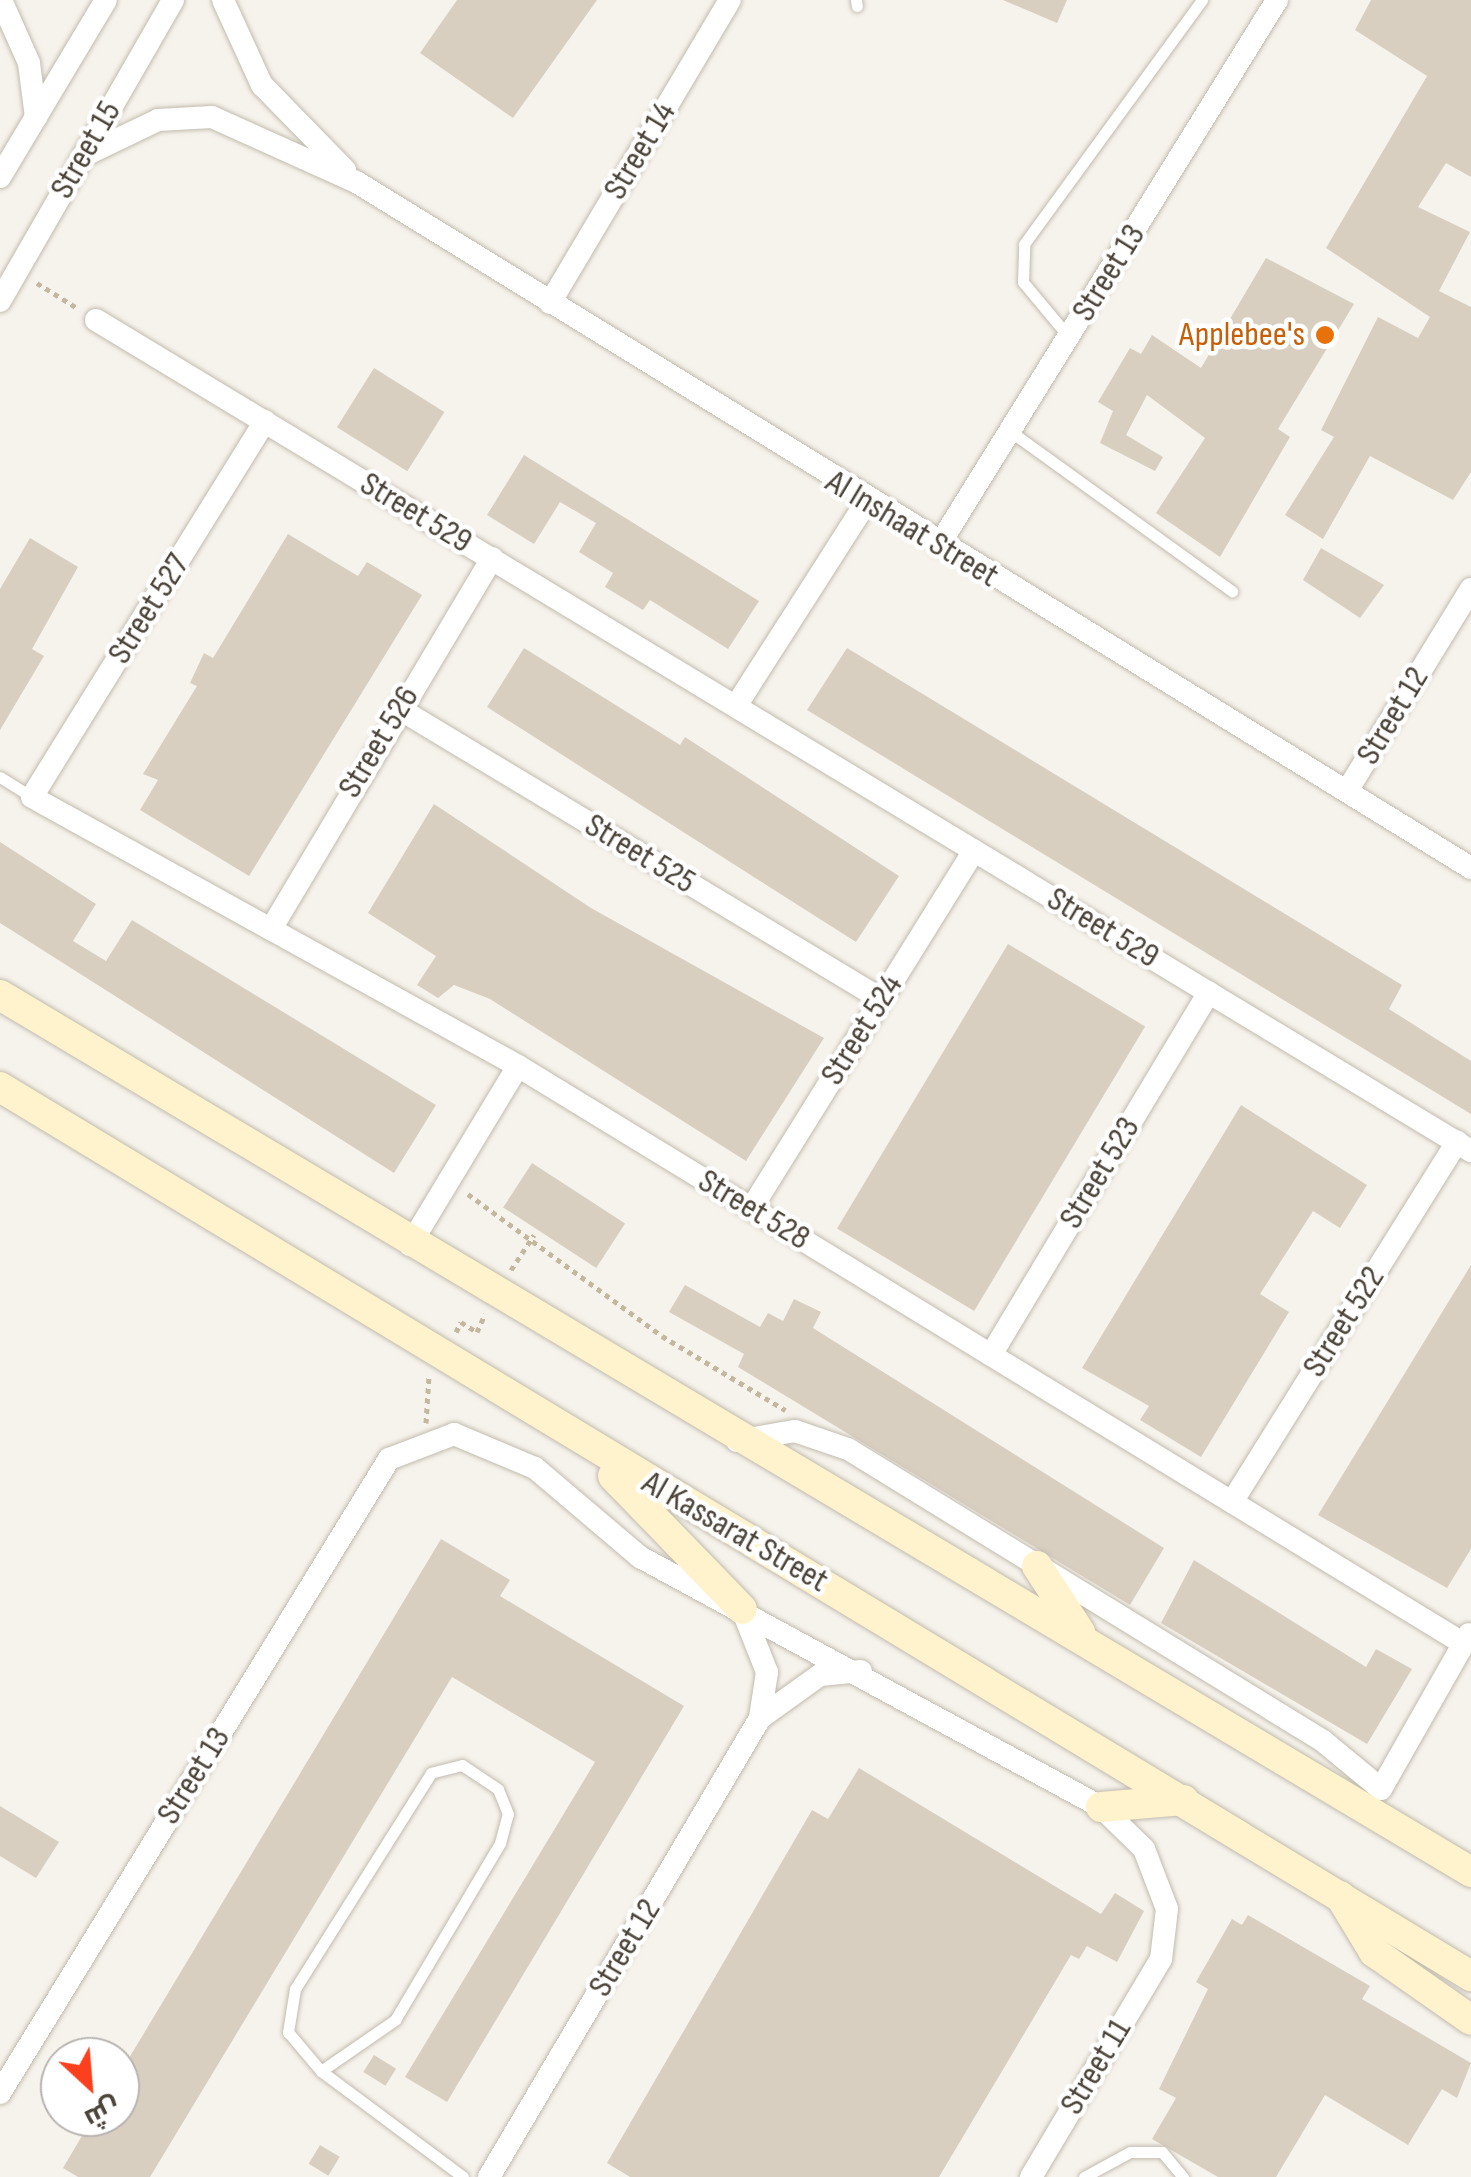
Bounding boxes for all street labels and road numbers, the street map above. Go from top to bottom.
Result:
street label: Street 15 [41,94,131,206]
street label: Street 14 [595,95,685,207]
street label: Street 13 [1063,217,1155,329]
street label: Al Inshaat Street [818,461,1006,597]
street label: Street 529 [352,463,480,563]
street label: Street 527 [99,546,199,672]
street label: Street 12 [1348,660,1438,772]
street label: Street 526 [329,678,429,806]
street label: Street 525 [577,805,703,903]
street label: Street 529 [1039,878,1167,978]
street label: Street 524 [812,967,912,1093]
street label: Street 523 [1050,1110,1150,1236]
street label: Street 528 [690,1160,818,1260]
street label: Street 522 [1294,1259,1394,1385]
street label: Al Kassarat Street [635,1462,835,1602]
street label: Street 13 [148,1720,240,1832]
street label: Street 12 [580,1892,670,2004]
street label: Street 11 [1051,2012,1141,2122]

